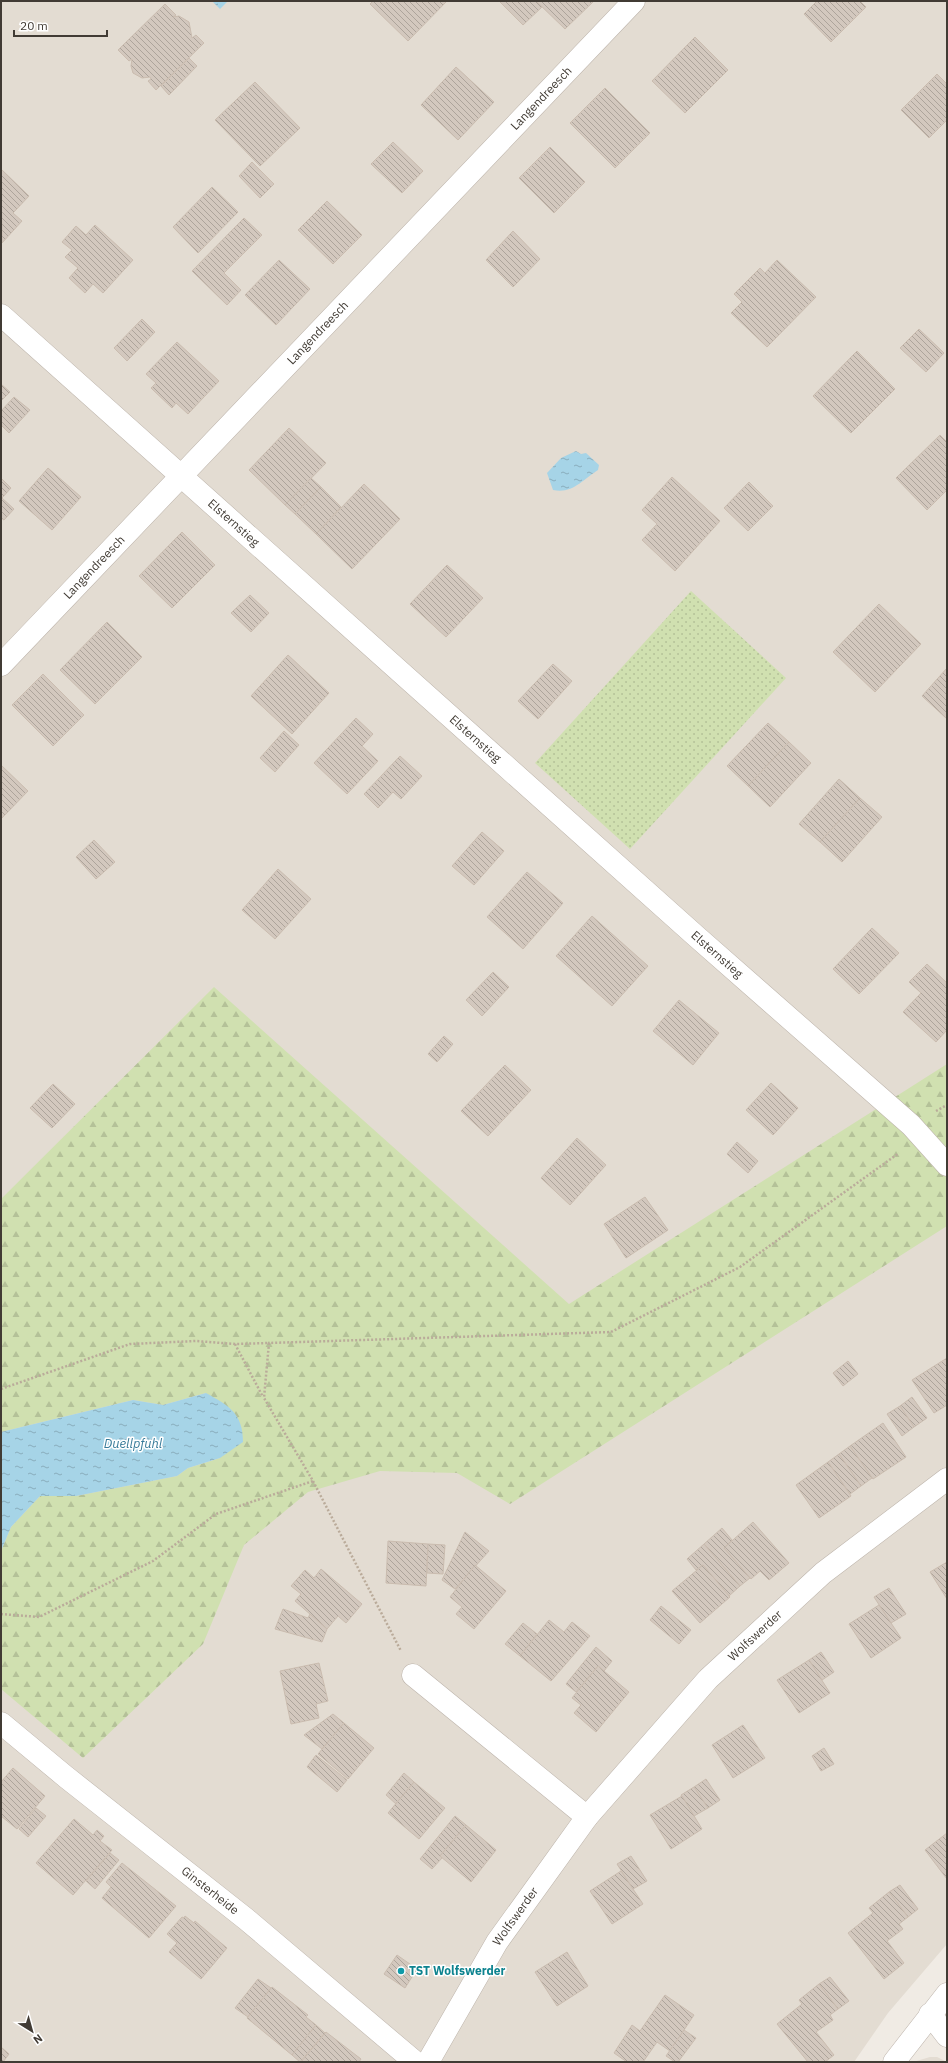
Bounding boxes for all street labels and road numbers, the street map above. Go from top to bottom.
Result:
street label: Langendreesch [507,63,575,133]
street label: Langendreesch [284,298,351,367]
street label: Elsternstieg [205,496,263,550]
street label: Langendreesch [60,532,128,602]
street label: Elsternstieg [447,712,505,766]
street label: Elsternstieg [688,927,747,981]
street label: Wolfswerder [725,1606,785,1664]
street label: Ginsterheide [179,1863,242,1918]
street label: Wolfswerder [489,1884,541,1948]

